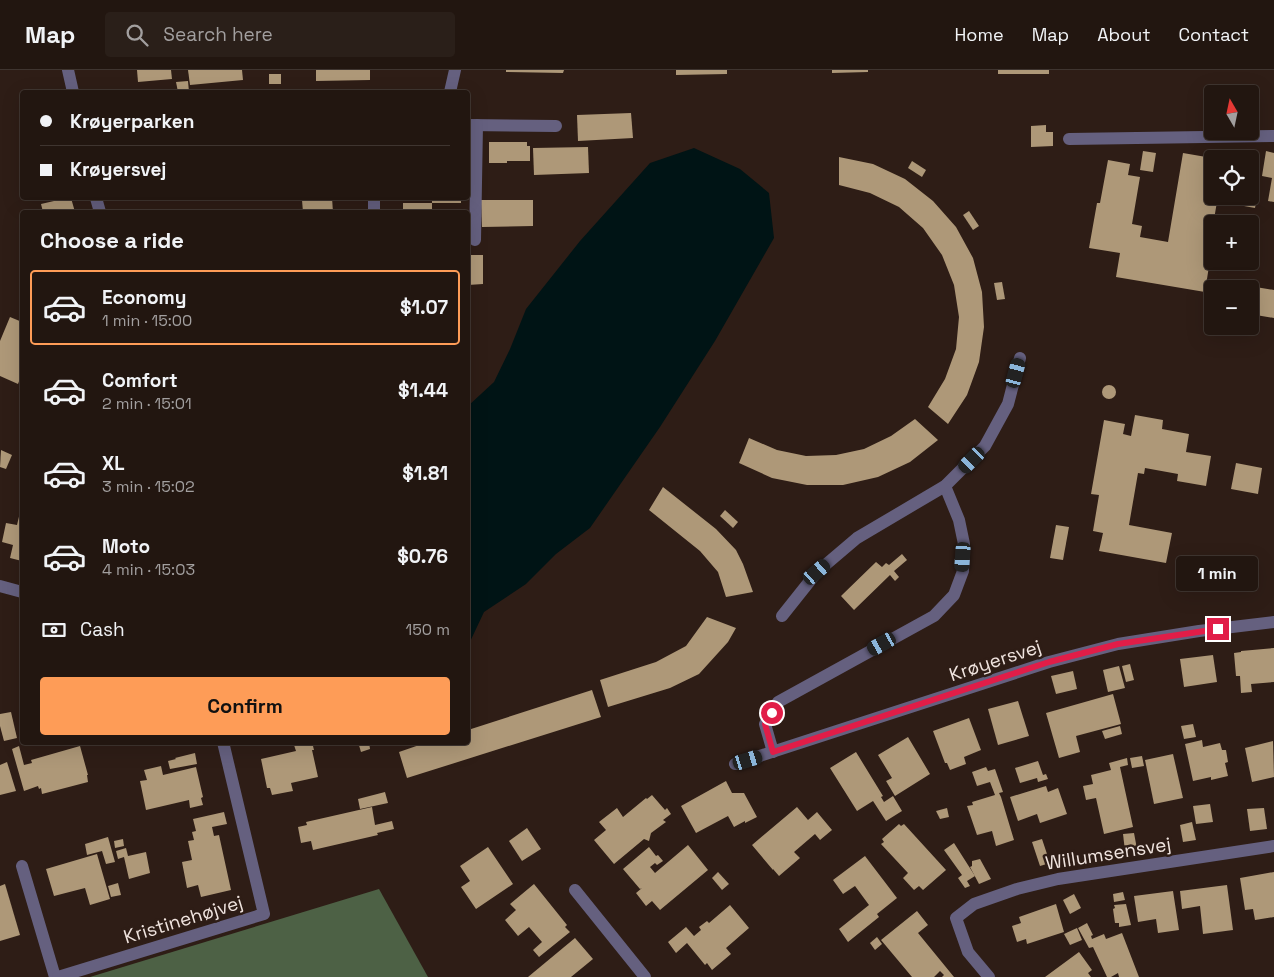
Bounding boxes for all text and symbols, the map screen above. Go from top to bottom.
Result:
search box [105,12,455,57]
text: Map [25,19,75,50]
icon: search [123,21,151,49]
text: Search here [163,22,273,47]
text: Home [955,23,1004,46]
text: Map [1032,23,1069,46]
text: About [1097,23,1151,46]
text: Contact [1179,23,1249,46]
north arrow [1204,85,1259,140]
map controls [1204,85,1259,335]
text: Krøyerparken [70,109,194,134]
button: locate [1204,150,1259,205]
text: Krøyersvej [70,157,166,182]
button: + [1204,215,1259,270]
text: Choose a ride [40,226,184,254]
button: − [1204,280,1259,335]
icon: car [42,285,87,330]
text: Economy [102,285,186,310]
text: $1.07 [400,295,448,320]
text: 1 min · 15:00 [102,310,192,331]
car [1004,357,1027,389]
icon: car [42,368,87,413]
text: Comfort [102,368,178,393]
text: $1.44 [398,378,448,403]
text: 2 min · 15:01 [102,393,192,414]
car [956,444,987,476]
icon: car [42,451,87,496]
text: XL [102,451,125,476]
text: $1.81 [402,461,448,486]
text: 3 min · 15:02 [102,476,195,497]
icon: car [42,534,87,579]
text: Moto [102,534,150,559]
car [954,542,971,572]
text: $0.76 [397,544,448,569]
car [800,556,833,588]
callout: 1 min [1177,556,1259,592]
text: 4 min · 15:03 [102,559,195,580]
text: 1 min [1197,563,1237,584]
icon: cash [40,616,68,644]
text: Cash [80,617,125,642]
route end [1207,618,1229,640]
text: 150 m [406,619,450,640]
car [865,630,898,658]
street label: Krøyersvej [946,634,1044,687]
button: Confirm [40,677,450,735]
route start [761,702,783,724]
car [731,748,764,772]
street label: Willumsensvej [1043,831,1173,876]
street label: Kristinehøjvej [120,889,246,949]

